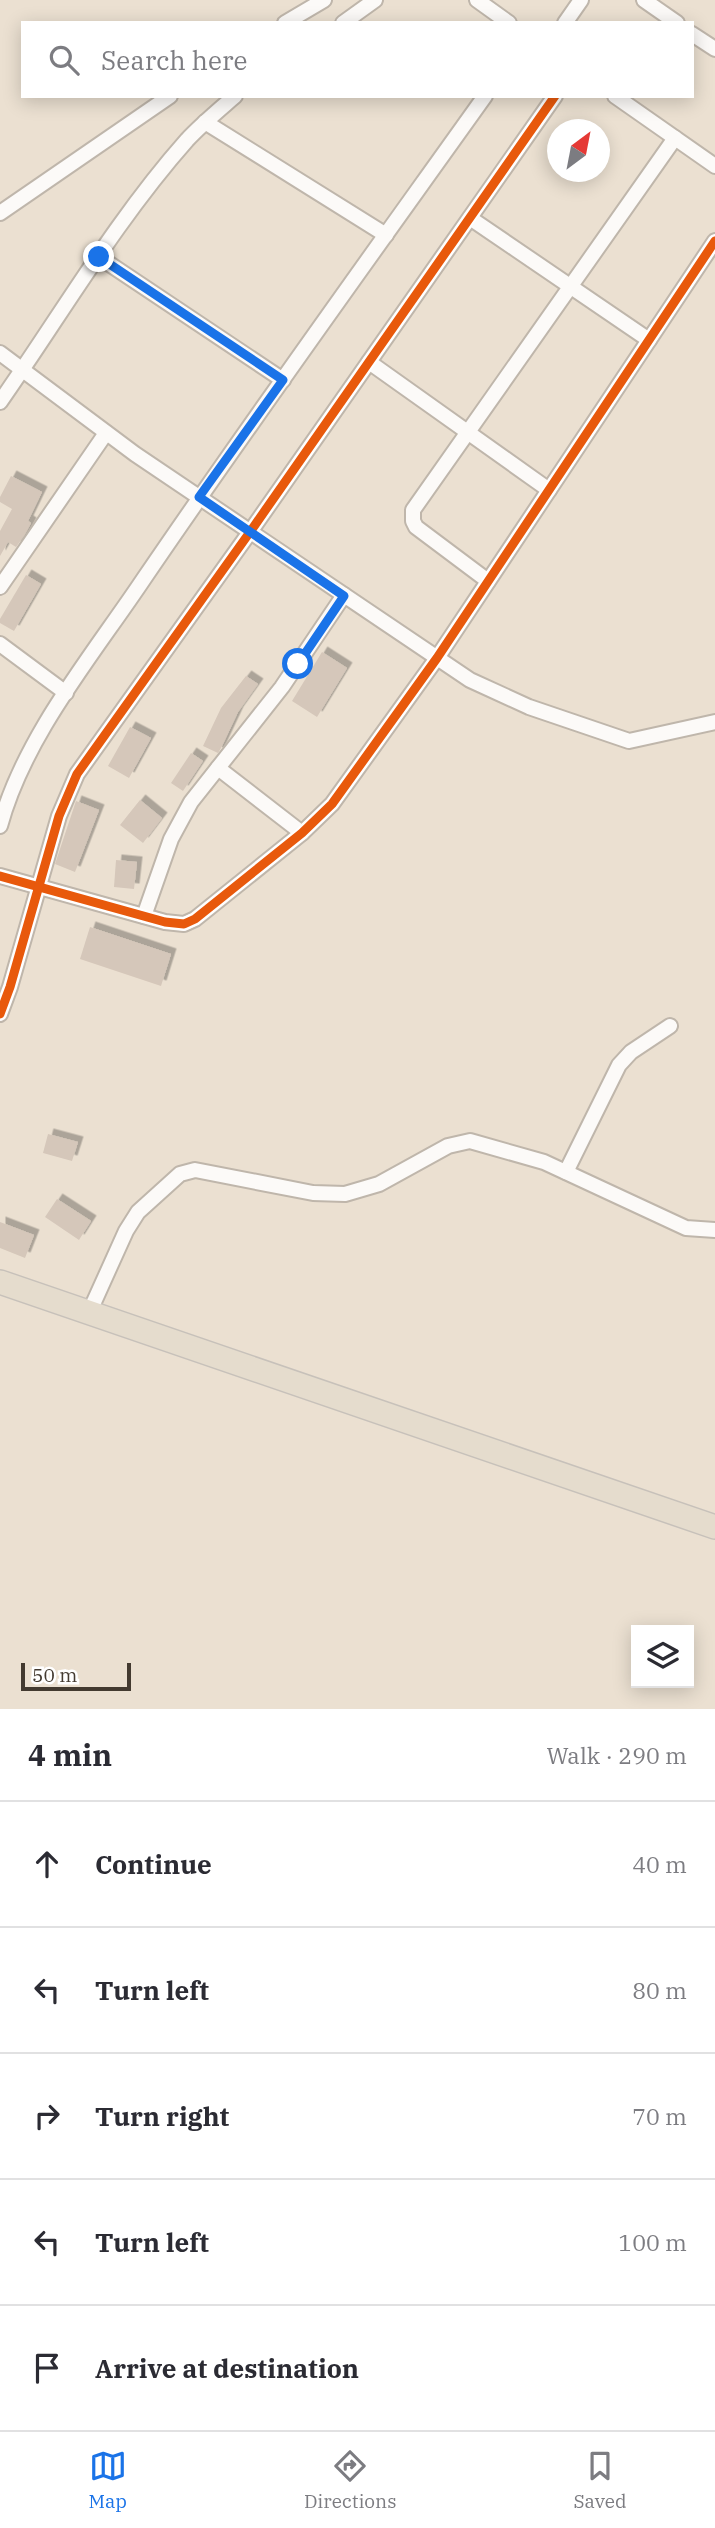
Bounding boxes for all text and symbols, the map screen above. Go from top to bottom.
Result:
search box [21,21,694,98]
icon: search [45,41,83,79]
text: Search here [101,43,247,77]
north arrow [547,119,610,182]
route end [83,241,114,272]
route start [282,648,313,679]
map controls [631,1625,694,1688]
button: layers [631,1625,694,1688]
scale bar [21,1660,131,1692]
text: 50 m [32,1663,77,1687]
text: 4 min [28,1735,112,1774]
text: Walk · 290 m [546,1740,687,1770]
icon: ahead [28,1845,66,1883]
text: Continue [95,1847,212,1881]
text: 40 m [632,1849,687,1879]
icon: left [28,1971,66,2009]
text: Turn left [95,1973,209,2007]
text: 80 m [632,1975,687,2005]
icon: right [28,2097,66,2135]
text: Turn right [95,2099,229,2133]
text: 70 m [632,2101,687,2131]
icon: left [28,2223,66,2261]
text: Turn left [95,2225,209,2259]
text: 100 m [618,2227,687,2257]
icon: arrive [28,2349,66,2387]
text: Arrive at destination [95,2351,359,2385]
tab: Map [88,2447,127,2513]
tab: Directions [304,2447,397,2513]
tab: Saved [573,2447,627,2513]

